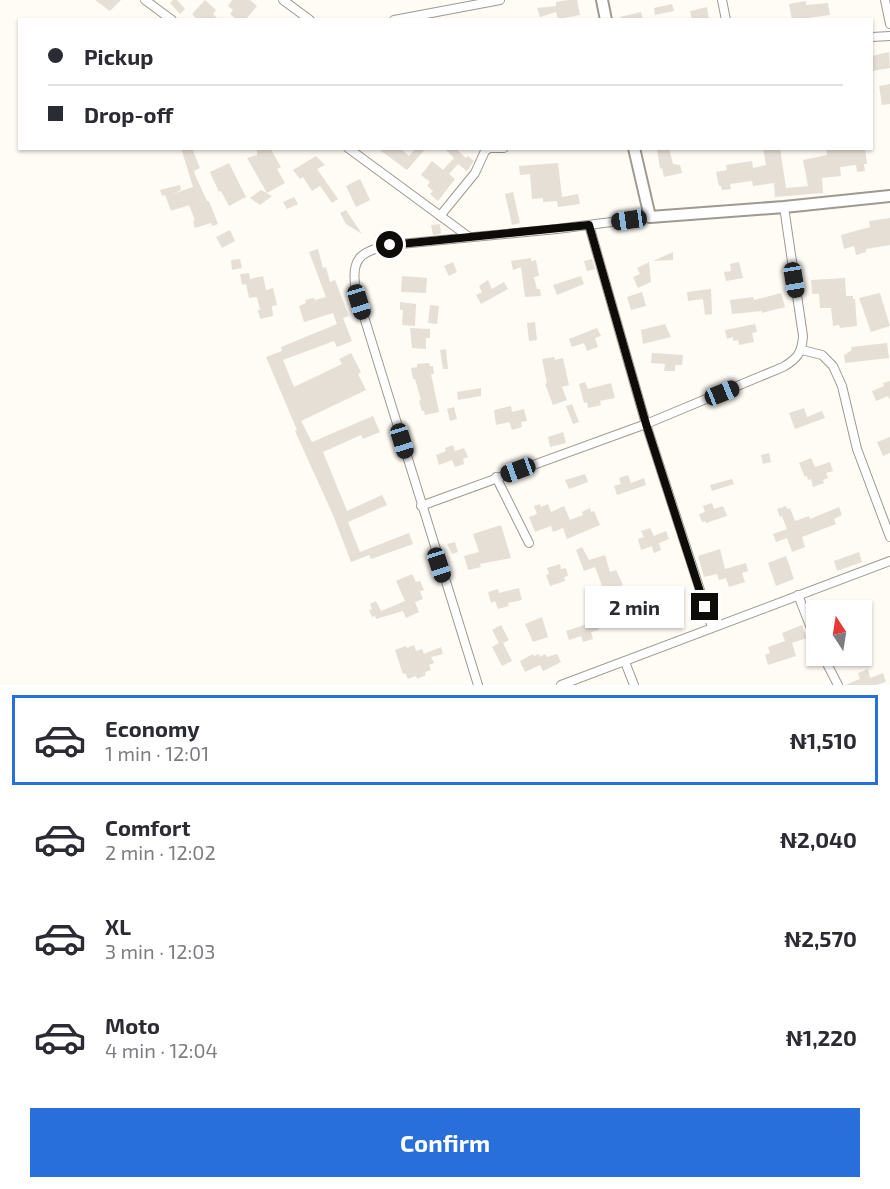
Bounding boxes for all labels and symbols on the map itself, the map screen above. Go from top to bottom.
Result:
car [610,209,648,231]
route start [376,231,403,258]
car [782,261,806,299]
car [345,282,373,322]
car [702,378,742,408]
car [388,421,416,461]
car [498,455,538,485]
car [425,545,453,585]
callout: 2 min [585,586,684,628]
route end [691,593,718,620]
north arrow [806,600,872,666]

